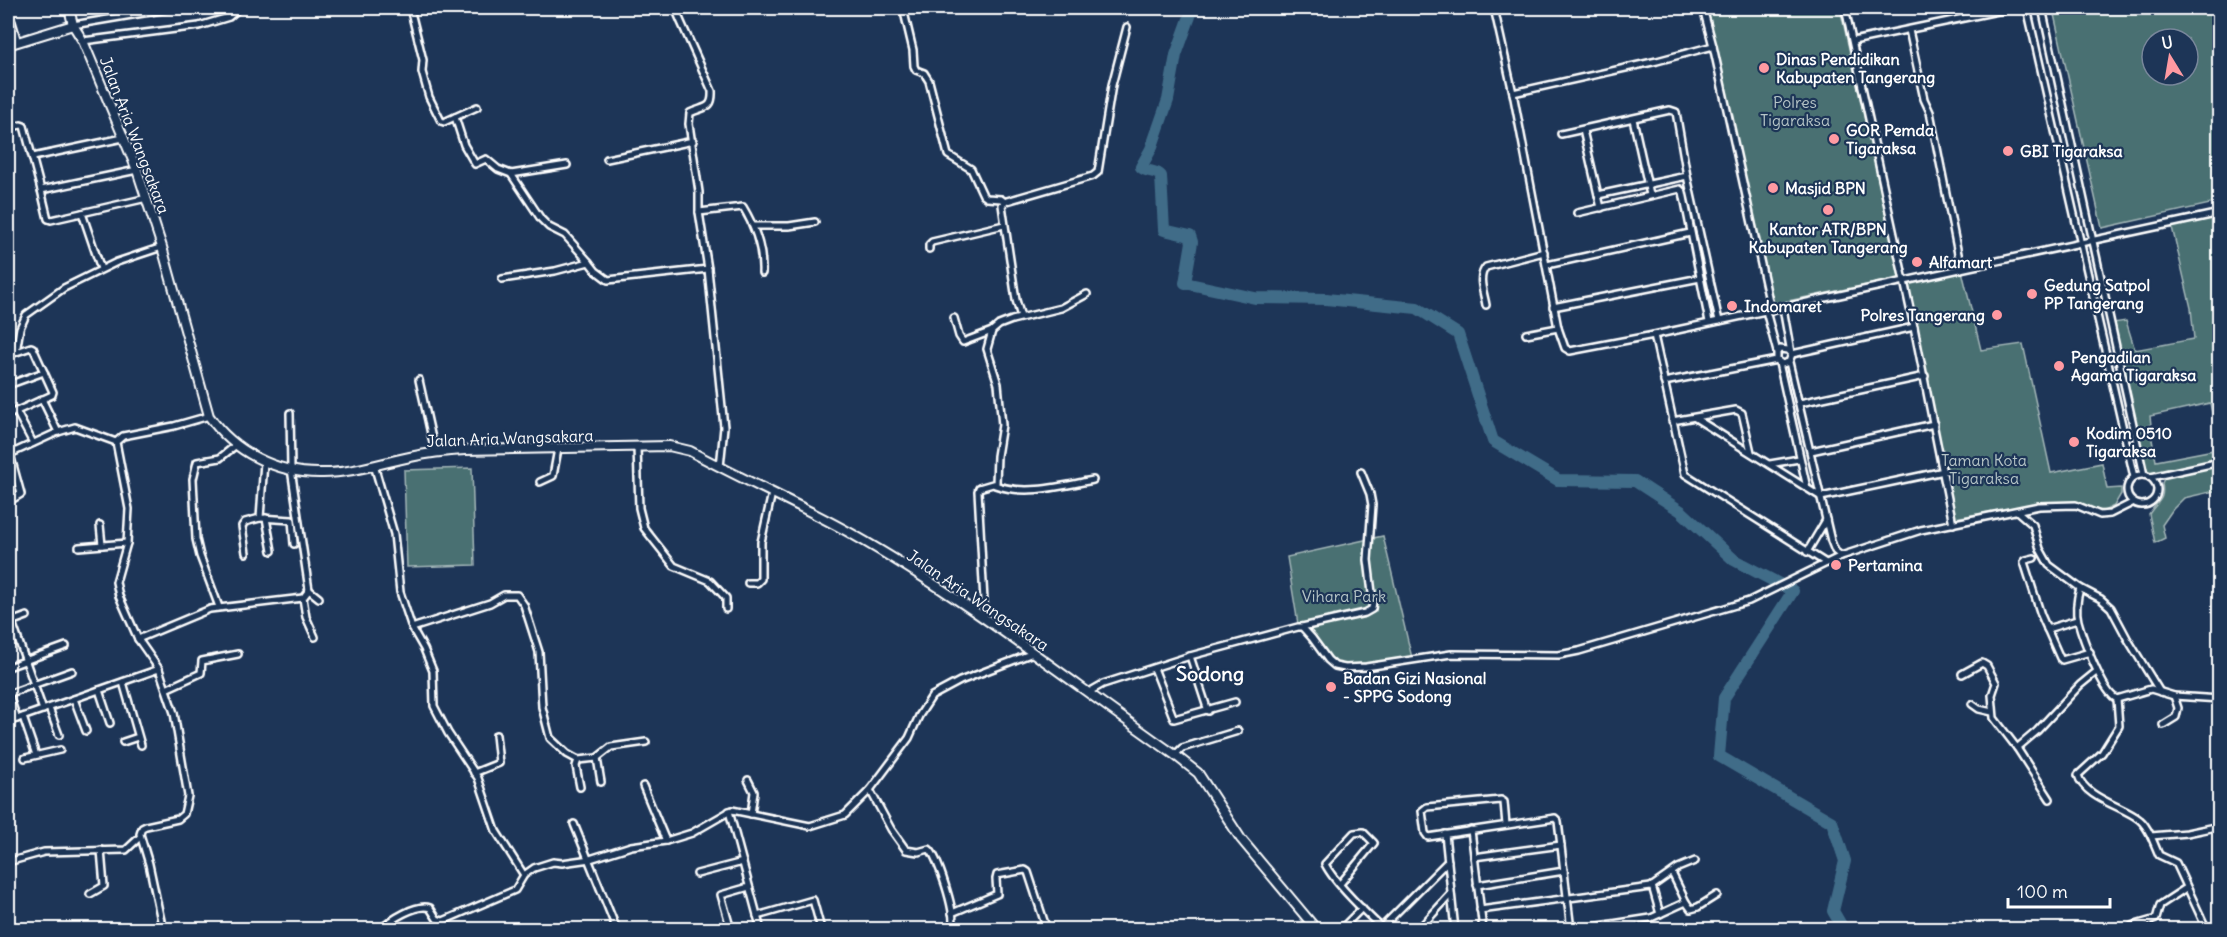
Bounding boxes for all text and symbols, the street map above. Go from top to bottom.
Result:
north arrow [2140,27,2200,87]
text: U [2160,31,2174,53]
place label: Dinas Pendidikan Kabupaten Tangerang [1776,49,1935,88]
street label: Jalan Aria Wangsakara [96,54,174,216]
marker: Dinas Pendidikan Kabupaten Tangerang [1757,61,1771,75]
park label: Polres Tigaraksa [1760,92,1830,130]
place label: GOR Pemda Tigaraksa [1846,120,1934,159]
marker: GOR Pemda Tigaraksa [1827,132,1841,146]
place label: GBI Tigaraksa [2020,141,2123,162]
marker: GBI Tigaraksa [2001,144,2015,158]
place label: Masjid BPN [1785,178,1866,198]
marker: Masjid BPN [1766,181,1780,195]
marker: Kantor ATR/BPN Kabupaten Tangerang [1821,203,1835,217]
place label: Kantor ATR/BPN Kabupaten Tangerang [1748,219,1908,258]
place label: Alfamart [1929,252,1993,272]
marker: Alfamart [1910,255,1924,269]
place label: Gedung Satpol PP Tangerang [2044,275,2150,314]
marker: Gedung Satpol PP Tangerang [2025,287,2039,301]
place label: Indomaret [1744,296,1822,316]
marker: Indomaret [1725,299,1739,313]
place label: Polres Tangerang [1860,305,1985,326]
marker: Polres Tangerang [1990,308,2004,322]
place label: Pengadilan Agama Tigaraksa [2071,347,2196,386]
marker: Pengadilan Agama Tigaraksa [2052,359,2066,373]
place label: Kodim 0510 Tigaraksa [2086,423,2172,462]
street label: Jalan Aria Wangsakara [426,425,594,451]
marker: Kodim 0510 Tigaraksa [2067,435,2081,449]
park label: Taman Kota Tigaraksa [1941,450,2027,488]
street label: Jalan Aria Wangsakara [903,545,1053,655]
place label: Pertamina [1848,555,1923,575]
marker: Pertamina [1829,558,1843,572]
park label: Vihara Park [1302,586,1386,606]
district label: Sodong [1176,661,1244,686]
place label: Badan Gizi Nasional - SPPG Sodong [1343,668,1486,707]
marker: Badan Gizi Nasional - SPPG Sodong [1324,680,1338,694]
scale bar [2008,871,2110,909]
text: 100 m [2017,880,2068,903]

